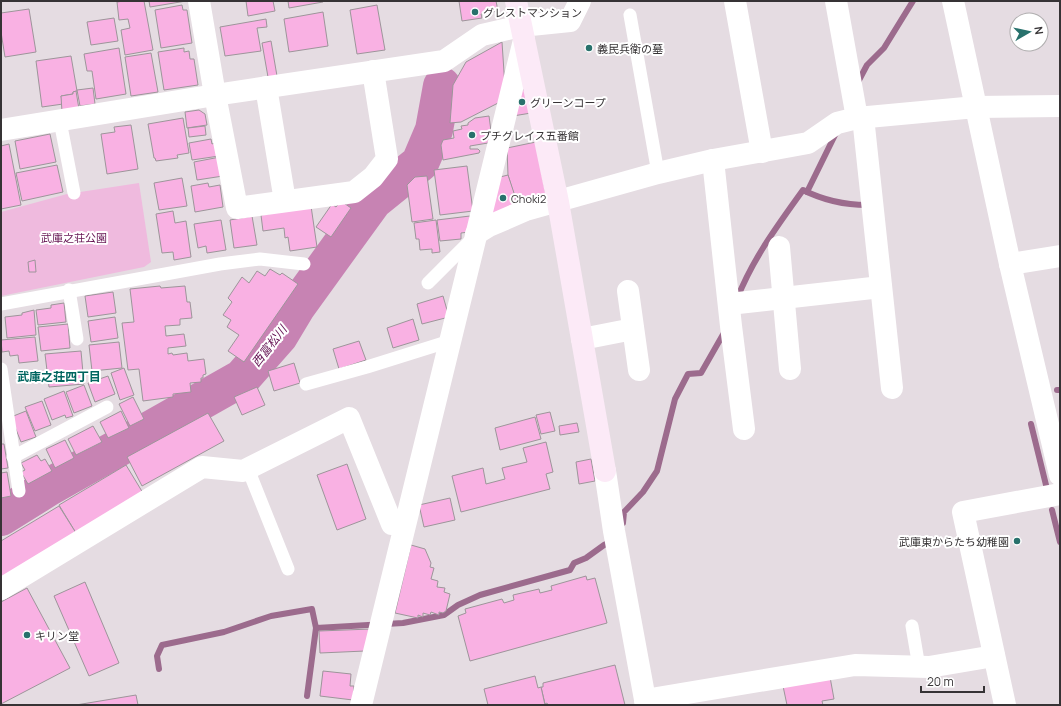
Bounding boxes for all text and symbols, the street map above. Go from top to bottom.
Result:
place label: グレストマンション [483,5,582,20]
marker: グレストマンション [470,7,480,17]
north arrow [1009,12,1049,52]
text: N [1031,25,1047,36]
place label: 義民兵衛の墓 [597,41,663,56]
marker: 義民兵衛の墓 [584,43,594,53]
place label: グリーンコープ [530,95,606,110]
marker: グリーンコープ [517,97,527,107]
place label: プチグレイス五番館 [480,128,579,143]
marker: プチグレイス五番館 [467,130,477,140]
place label: Choki2 [511,191,546,206]
marker: Choki2 [498,193,508,203]
park label: 武庫之荘公園 [41,230,107,245]
water label: 西富松川 [248,320,292,370]
district label: 武庫之荘四丁目 [17,368,101,385]
place label: 武庫東からたち幼稚園 [899,534,1009,549]
marker: 武庫東からたち幼稚園 [1012,536,1022,546]
place label: キリン堂 [35,628,79,643]
marker: キリン堂 [22,630,32,640]
scale bar [921,668,984,694]
text: 20 m [927,673,954,690]

